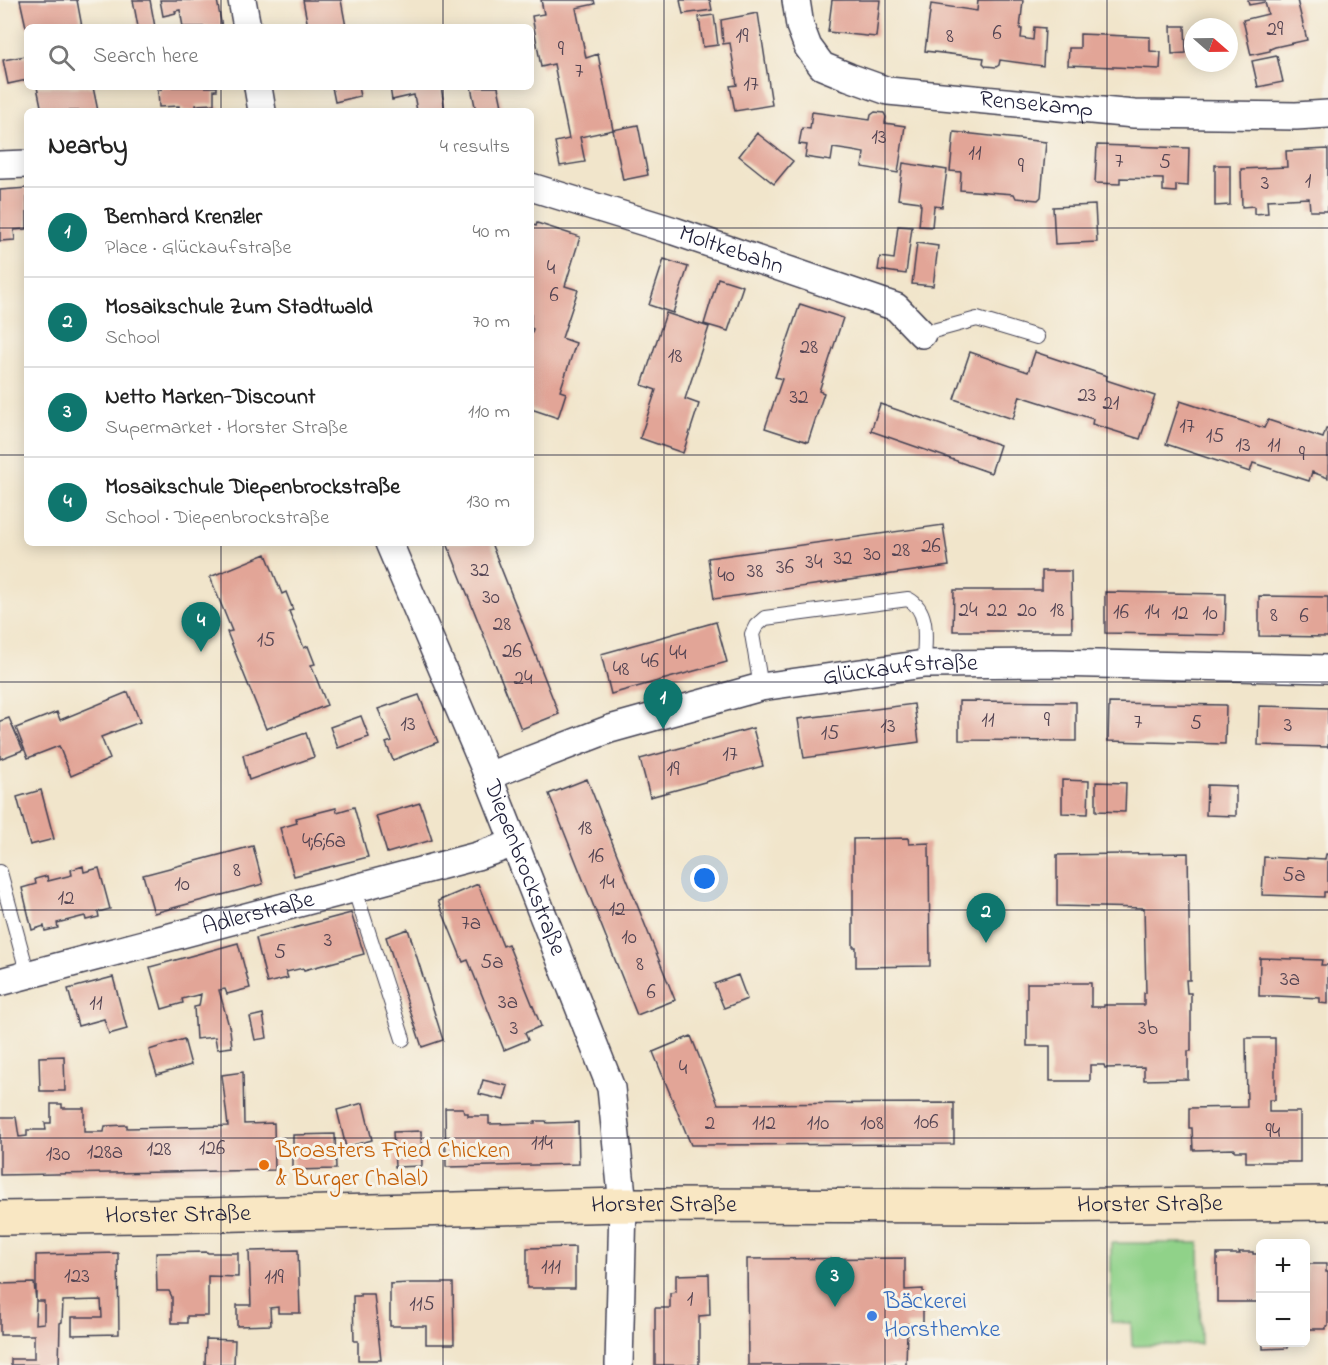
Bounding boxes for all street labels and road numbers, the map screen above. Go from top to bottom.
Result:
street label: Rensekamp [978,82,1095,128]
street label: Moltkebahn [674,216,788,285]
street label: Glückaufstraße [821,646,978,696]
street label: Diepenbrockstraße [473,774,575,961]
street label: Adlerstraße [198,882,318,945]
street label: Horster Straße [591,1187,737,1223]
street label: Horster Straße [1077,1187,1223,1223]
street label: Horster Straße [105,1196,251,1234]

